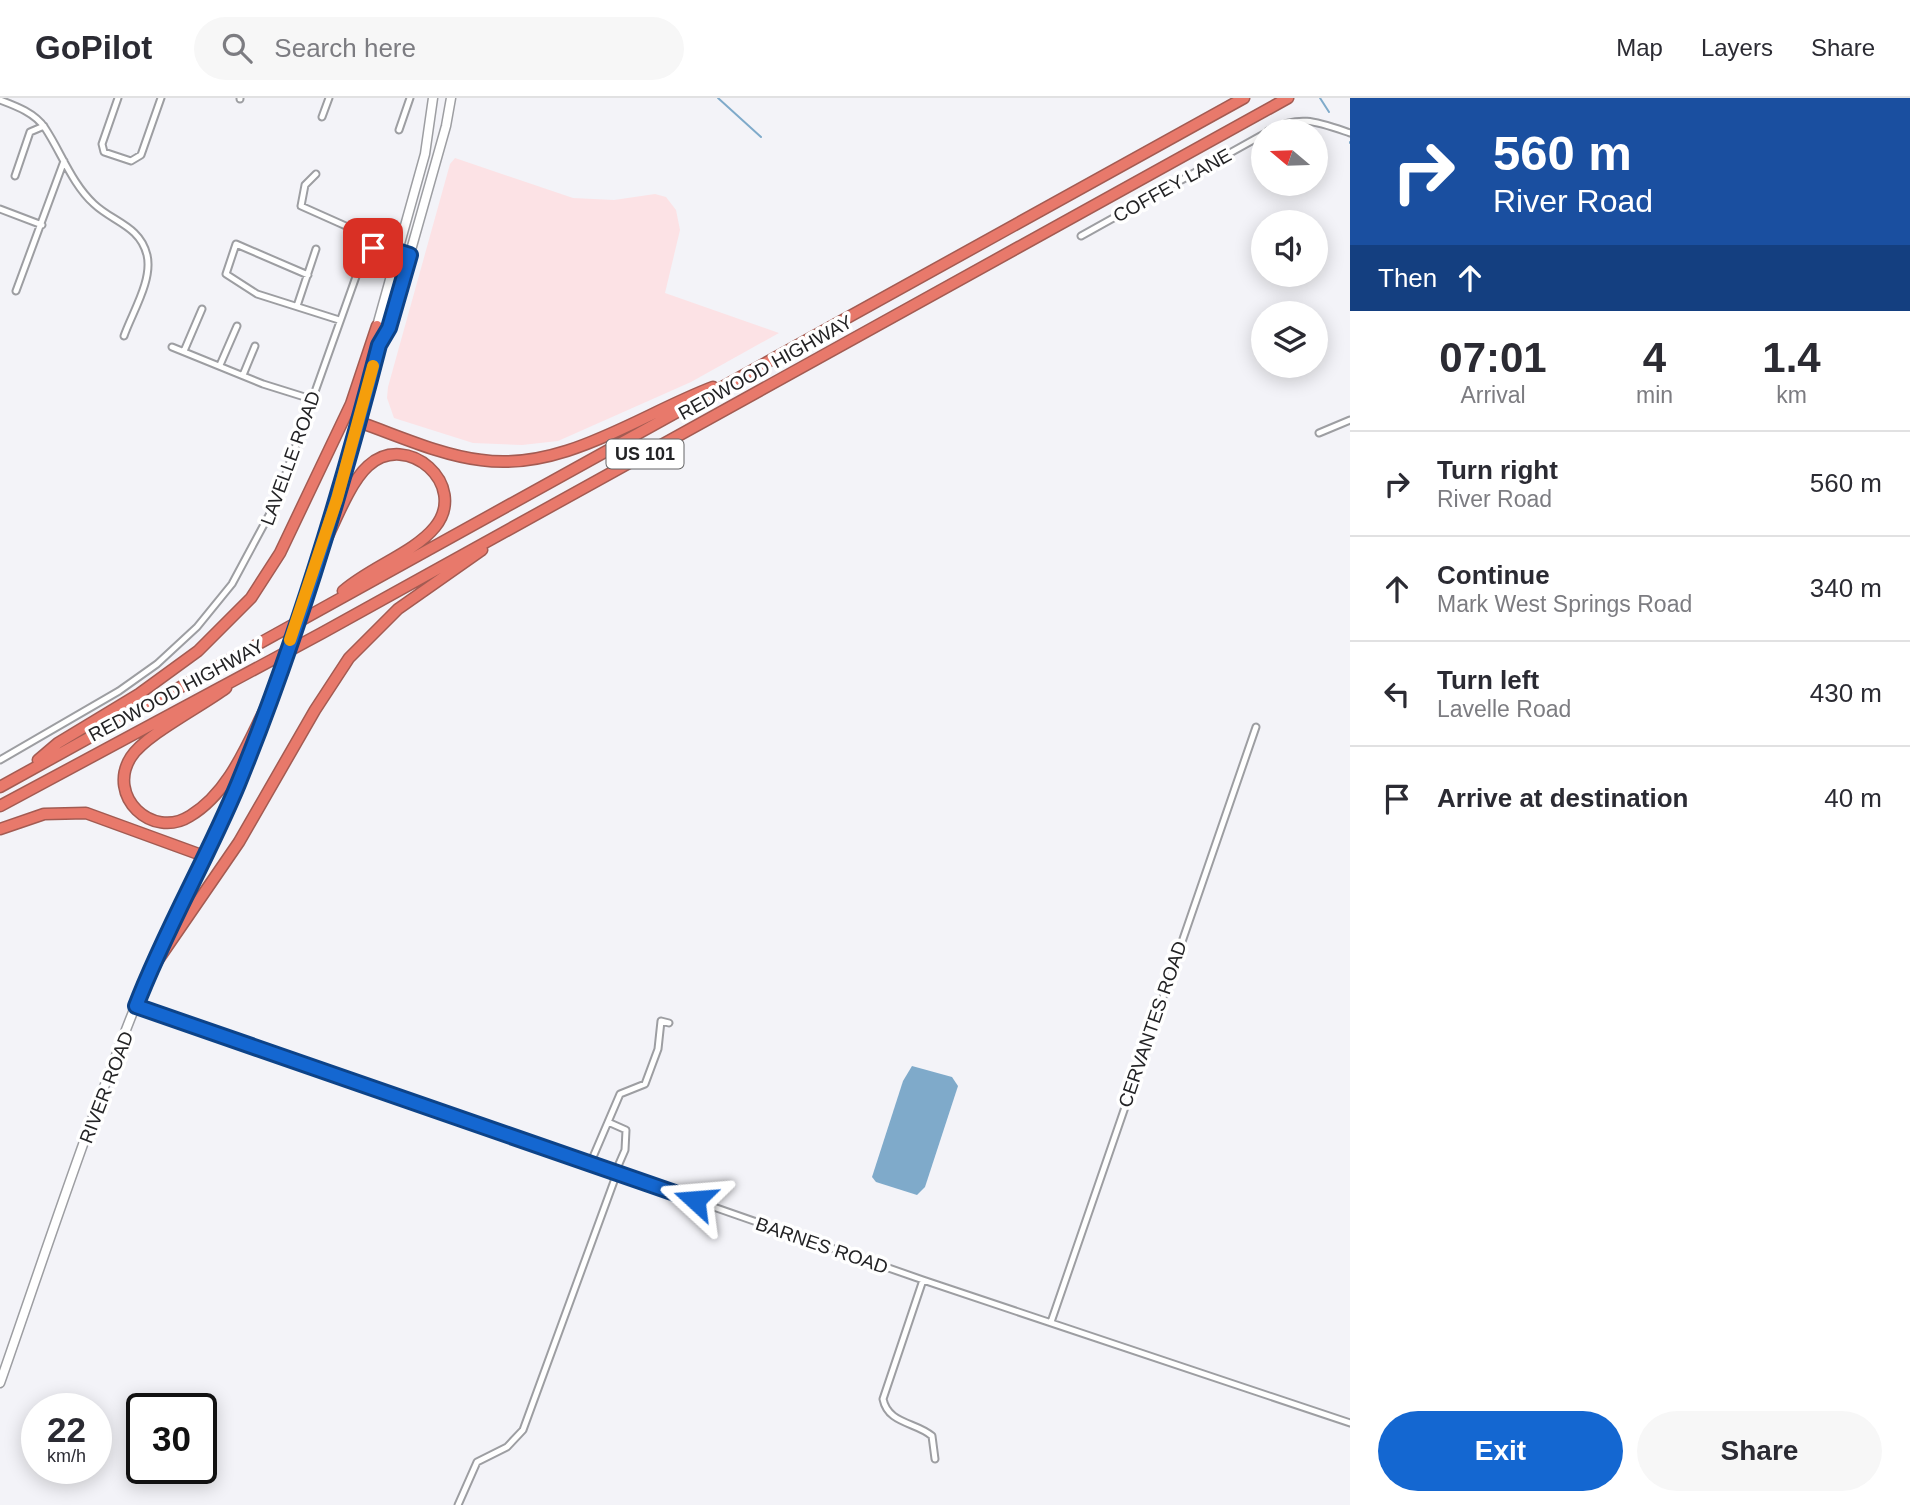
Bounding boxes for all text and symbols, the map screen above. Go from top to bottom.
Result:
search box [194,17,684,80]
text: GoPilot [35,29,152,66]
icon: search [218,29,256,67]
text: Search here [274,33,416,63]
text: Map [1616,34,1663,61]
text: Layers [1701,34,1773,61]
text: Share [1811,34,1875,61]
north arrow [1251,119,1328,196]
map controls [1251,119,1328,378]
icon: right [1378,126,1469,217]
text: 560 m [1493,126,1632,180]
street label: COFFEY LANE [1110,144,1235,227]
text: River Road [1493,183,1653,219]
button: sound [1251,210,1328,287]
pin [343,218,403,278]
icon: arrive [354,229,392,267]
icon: ahead [1451,259,1489,297]
text: Then [1378,263,1437,293]
button: layers [1251,301,1328,378]
street label: REDWOOD HIGHWAY [675,311,856,424]
text: 07:01 [1439,334,1547,381]
text: 4 [1643,334,1666,381]
text: 1.4 [1762,334,1821,381]
text: Arrival [1460,382,1526,408]
text: min [1636,382,1673,408]
text: km [1776,382,1807,408]
street label: LAVELLE ROAD [256,388,324,528]
road number: US 101 [606,440,684,468]
text: Turn right [1437,455,1558,485]
icon: right [1378,465,1416,503]
text: 560 m [1810,468,1882,498]
text: River Road [1437,486,1552,512]
text: Continue [1437,560,1550,590]
icon: ahead [1378,570,1416,608]
text: 340 m [1810,573,1882,603]
text: Mark West Springs Road [1437,591,1692,617]
street label: REDWOOD HIGHWAY [85,635,268,746]
text: Turn left [1437,665,1539,695]
icon: left [1378,675,1416,713]
text: 430 m [1810,678,1882,708]
text: Lavelle Road [1437,696,1571,722]
icon: arrive [1378,780,1416,818]
text: Arrive at destination [1437,783,1688,813]
text: 40 m [1824,783,1882,813]
street label: CERVANTES ROAD [1114,938,1191,1110]
street label: RIVER ROAD [75,1028,137,1146]
position arrow [658,1163,732,1237]
street label: BARNES ROAD [753,1213,891,1278]
speed limit sign: 30 [126,1393,217,1484]
text: 22 [47,1410,86,1449]
button: Exit [1378,1411,1623,1491]
button: Share [1637,1411,1882,1491]
text: km/h [47,1446,86,1466]

